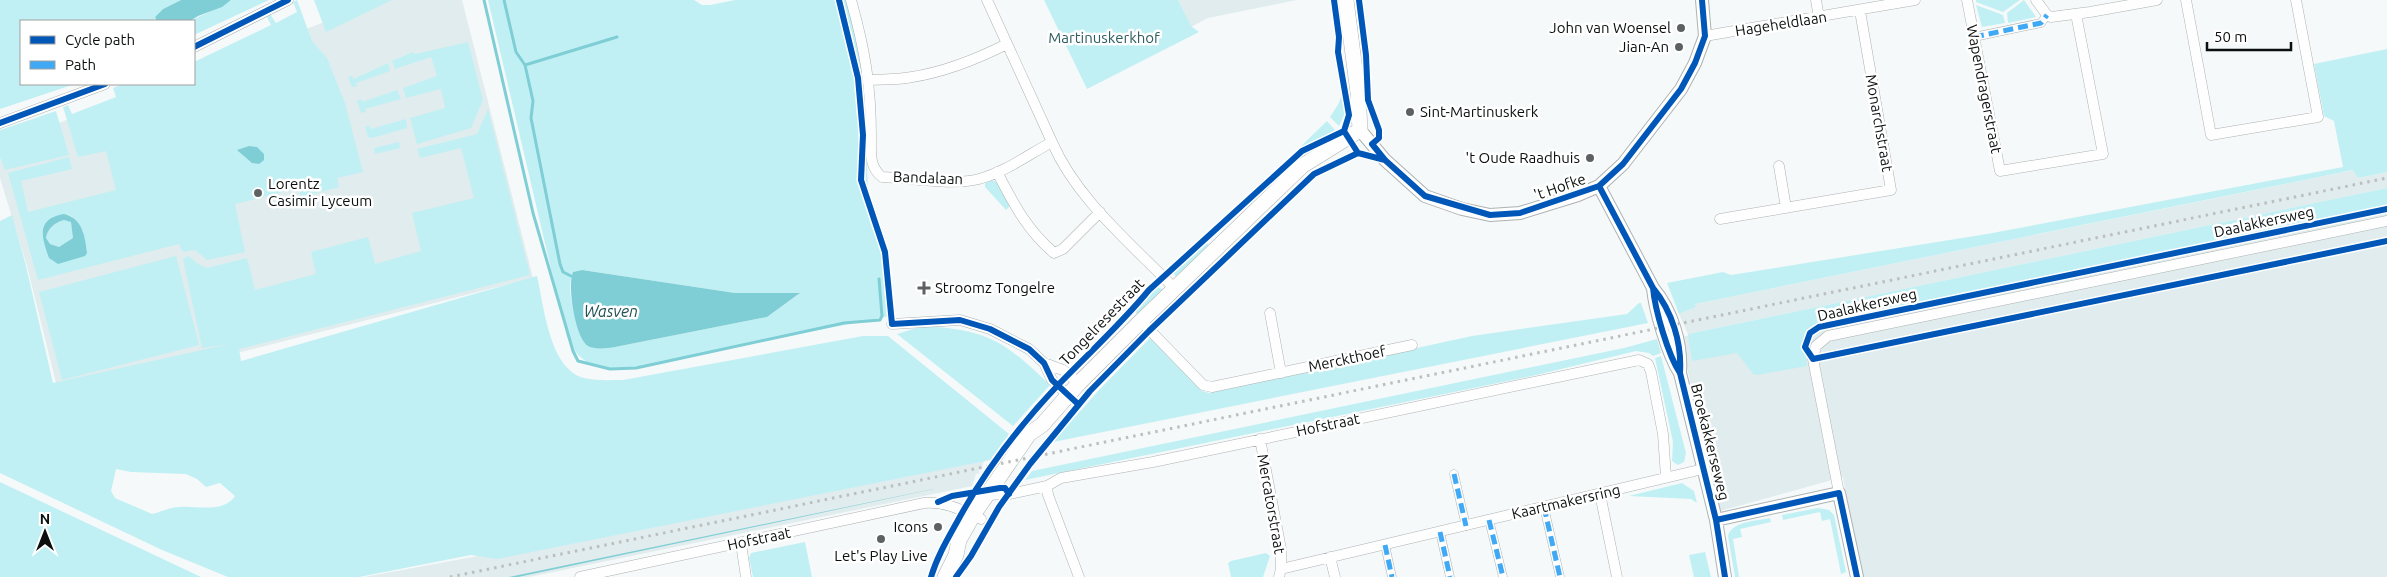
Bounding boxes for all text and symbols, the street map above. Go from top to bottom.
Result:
street label: Hageheldlaan [1734,8,1828,39]
place label: John van Woensel [1549,19,1671,36]
legend [20,20,195,85]
scale bar [2207,20,2291,52]
marker: John van Woensel [1675,22,1687,34]
street label: Wapendragerstraat [1964,23,2005,155]
text: 50 m [2214,28,2247,45]
park label: Martinuskerkhof [1048,29,1160,46]
text: Cycle path [65,31,135,48]
place label: Jian-An [1619,38,1669,55]
marker: Jian-An [1673,41,1685,53]
text: Path [65,56,96,73]
street label: Monarchstraat [1863,73,1896,173]
place label: Sint-Martinuskerk [1420,103,1539,120]
marker: Sint-Martinuskerk [1404,106,1416,118]
place label: 't Oude Raadhuis [1466,149,1580,166]
marker: 't Oude Raadhuis [1584,152,1596,164]
street label: Bandalaan [893,168,963,187]
street label: 't Hofke [1532,170,1588,203]
place label: Lorentz Casimir Lyceum [268,175,372,209]
marker: Lorentz Casimir Lyceum [252,187,264,199]
street label: Daalakkersweg [2212,203,2315,240]
street label: Tongelresestraat [1056,275,1147,369]
place label: Stroomz Tongelre [935,279,1055,296]
marker: Stroomz Tongelre [917,281,931,295]
street label: Daalakkersweg [1815,285,1918,324]
water label: Wasven [584,302,638,320]
street label: Merckthoef [1307,342,1387,375]
street label: Broekakkerseweg [1688,382,1733,502]
street label: Hofstraat [1295,409,1361,440]
street label: Mercatorstraat [1254,453,1289,555]
street label: Kaartmakersring [1510,481,1622,522]
north arrow [20,507,70,557]
text: N [40,511,50,527]
place label: Icons [893,518,928,535]
marker: Icons [932,521,944,533]
street label: Hofstraat [726,523,792,554]
marker: Let's Play Live [875,533,887,545]
place label: Let's Play Live [834,547,928,564]

